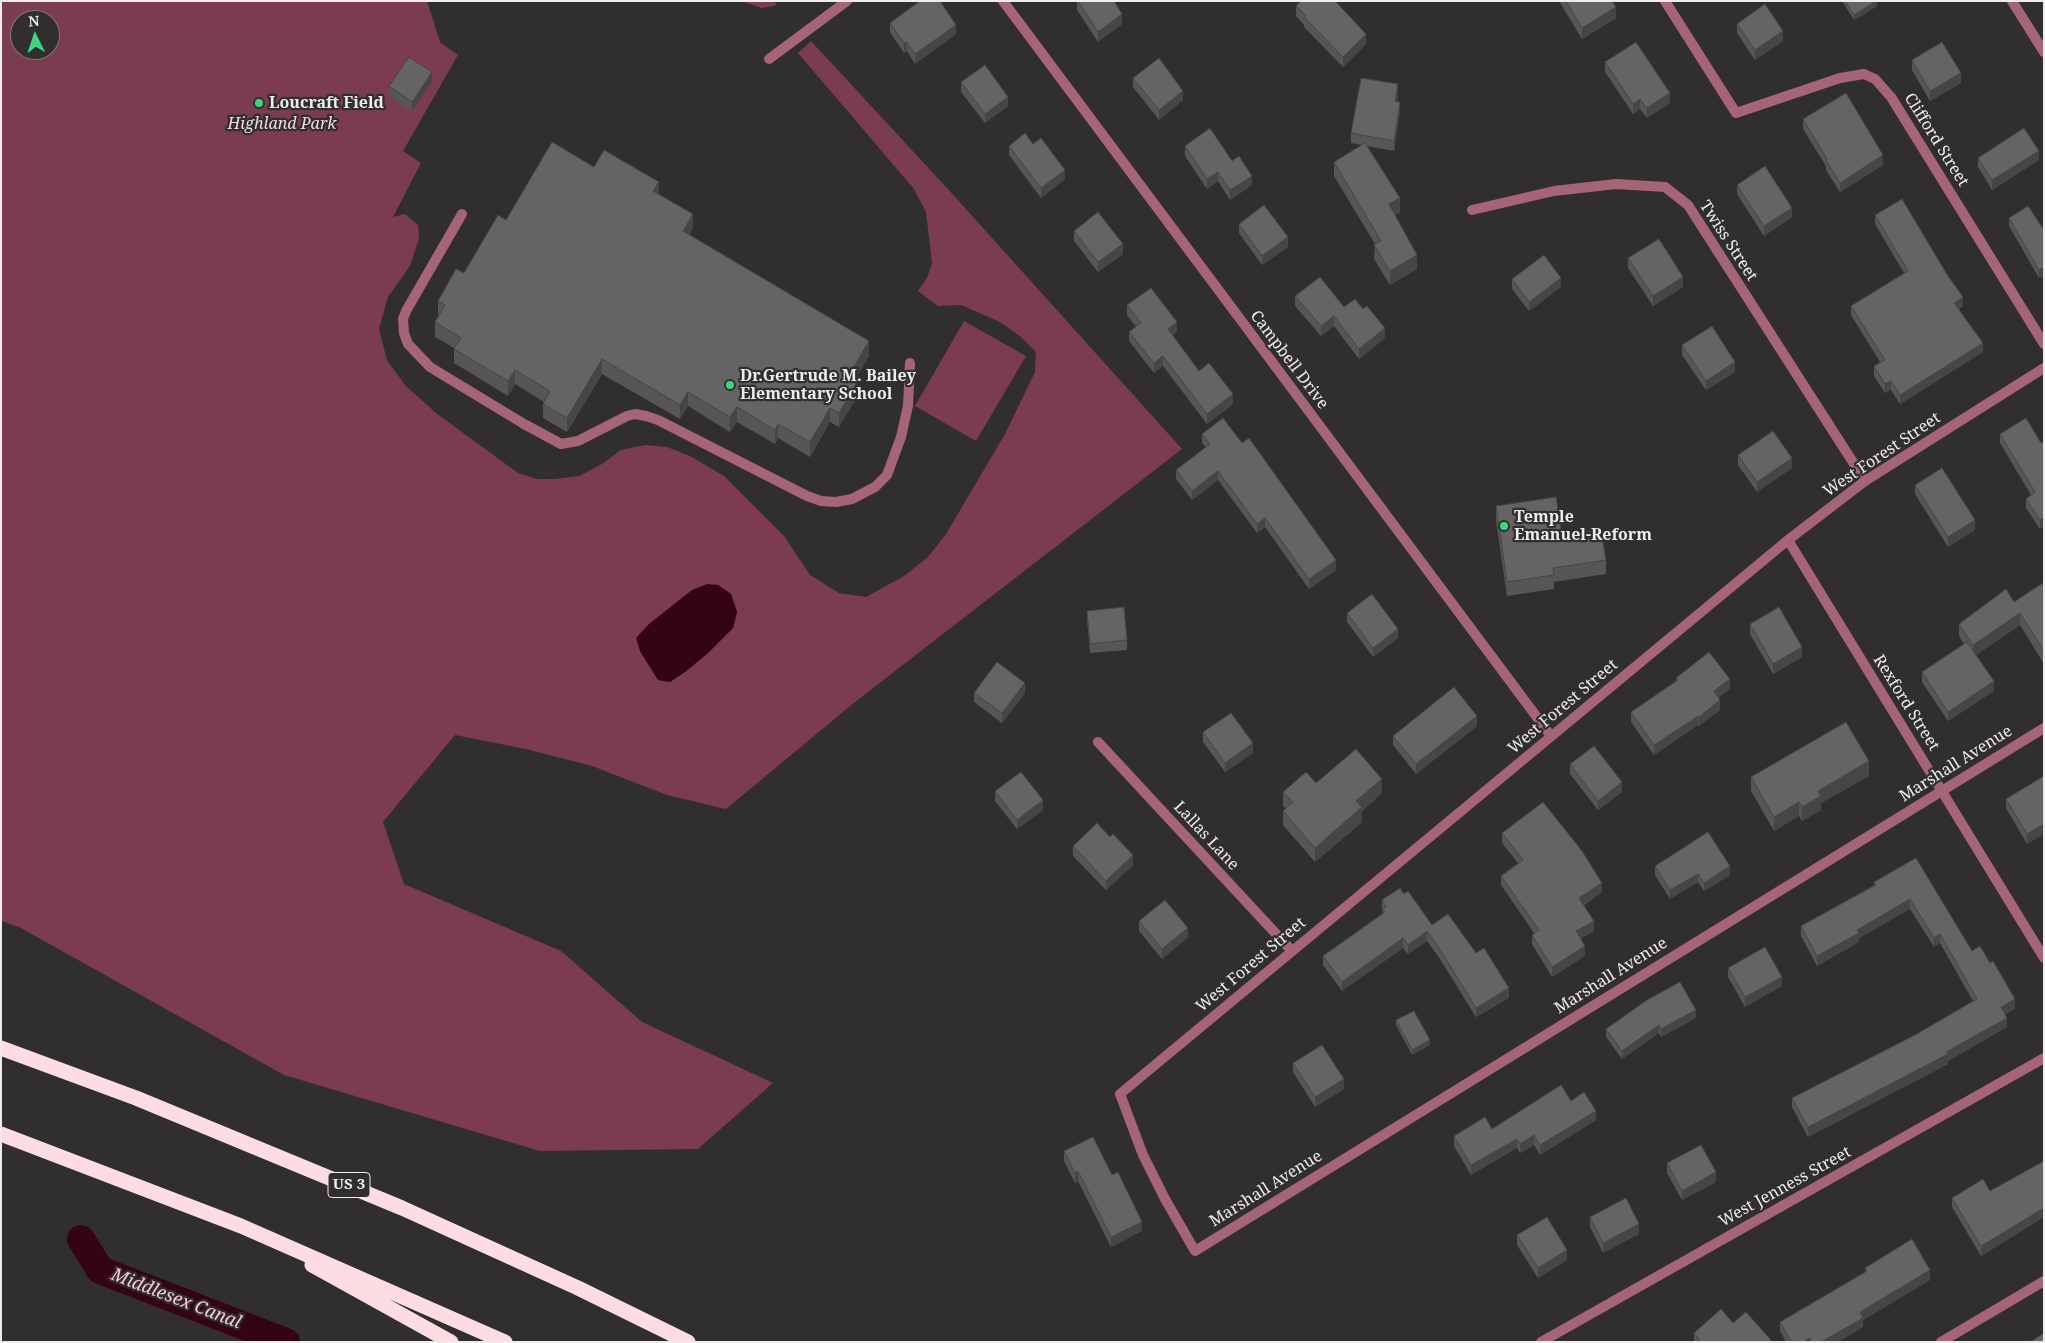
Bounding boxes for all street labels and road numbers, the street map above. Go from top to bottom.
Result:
street label: Clifford Street [1900,90,1972,190]
street label: Twiss Street [1695,197,1761,285]
street label: Campbell Drive [1246,307,1332,413]
street label: West Forest Street [1820,409,1944,501]
street label: Rexford Street [1869,651,1943,755]
street label: West Forest Street [1504,656,1622,758]
street label: Marshall Avenue [1896,722,2016,806]
street label: Lallas Lane [1169,798,1243,874]
street label: West Forest Street [1192,914,1310,1016]
street label: Marshall Avenue [1551,934,1671,1018]
street label: West Jenness Street [1716,1143,1854,1231]
street label: Marshall Avenue [1206,1147,1326,1231]
road number: US 3 [328,1172,370,1198]

